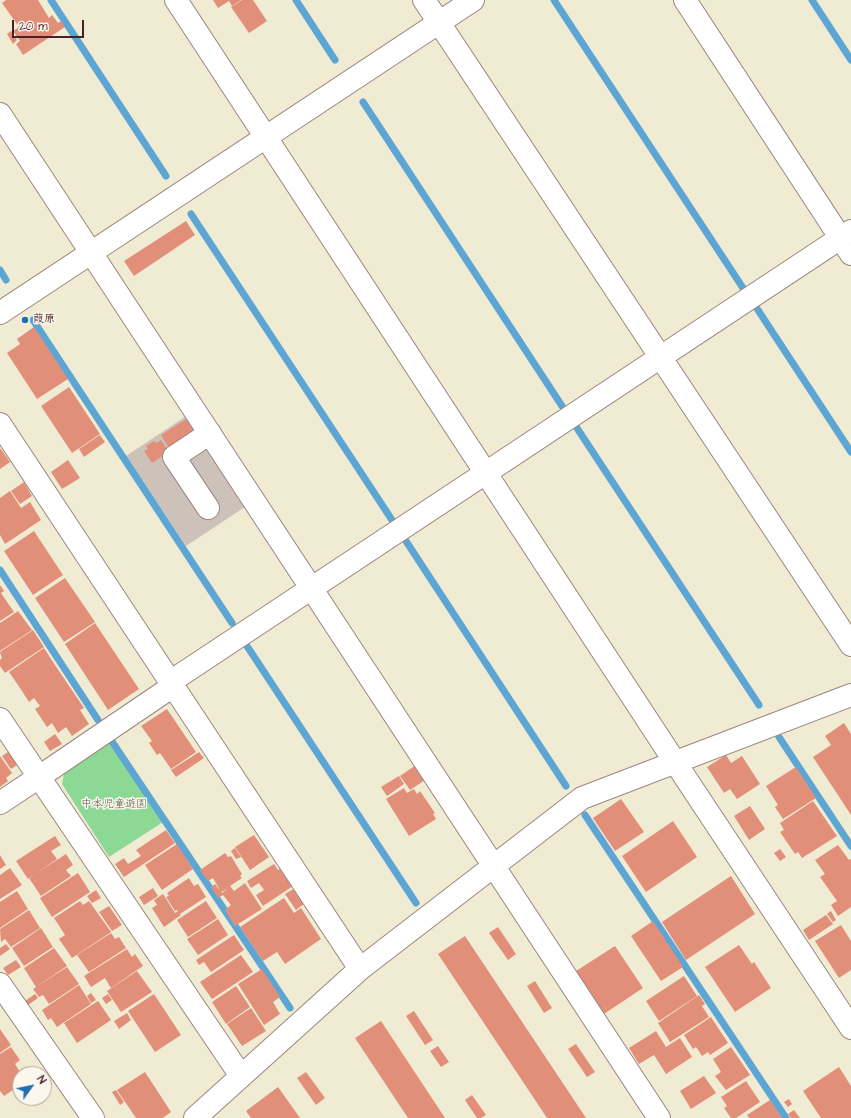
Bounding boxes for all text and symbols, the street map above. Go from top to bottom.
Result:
scale bar [14,12,86,38]
text: 20 m [19,18,48,35]
place label: 葭原 [33,313,55,327]
marker: 葭原 [20,315,30,325]
park label: 中本児童遊園 [81,798,147,812]
north arrow [12,1066,52,1106]
text: N [33,1073,50,1087]

